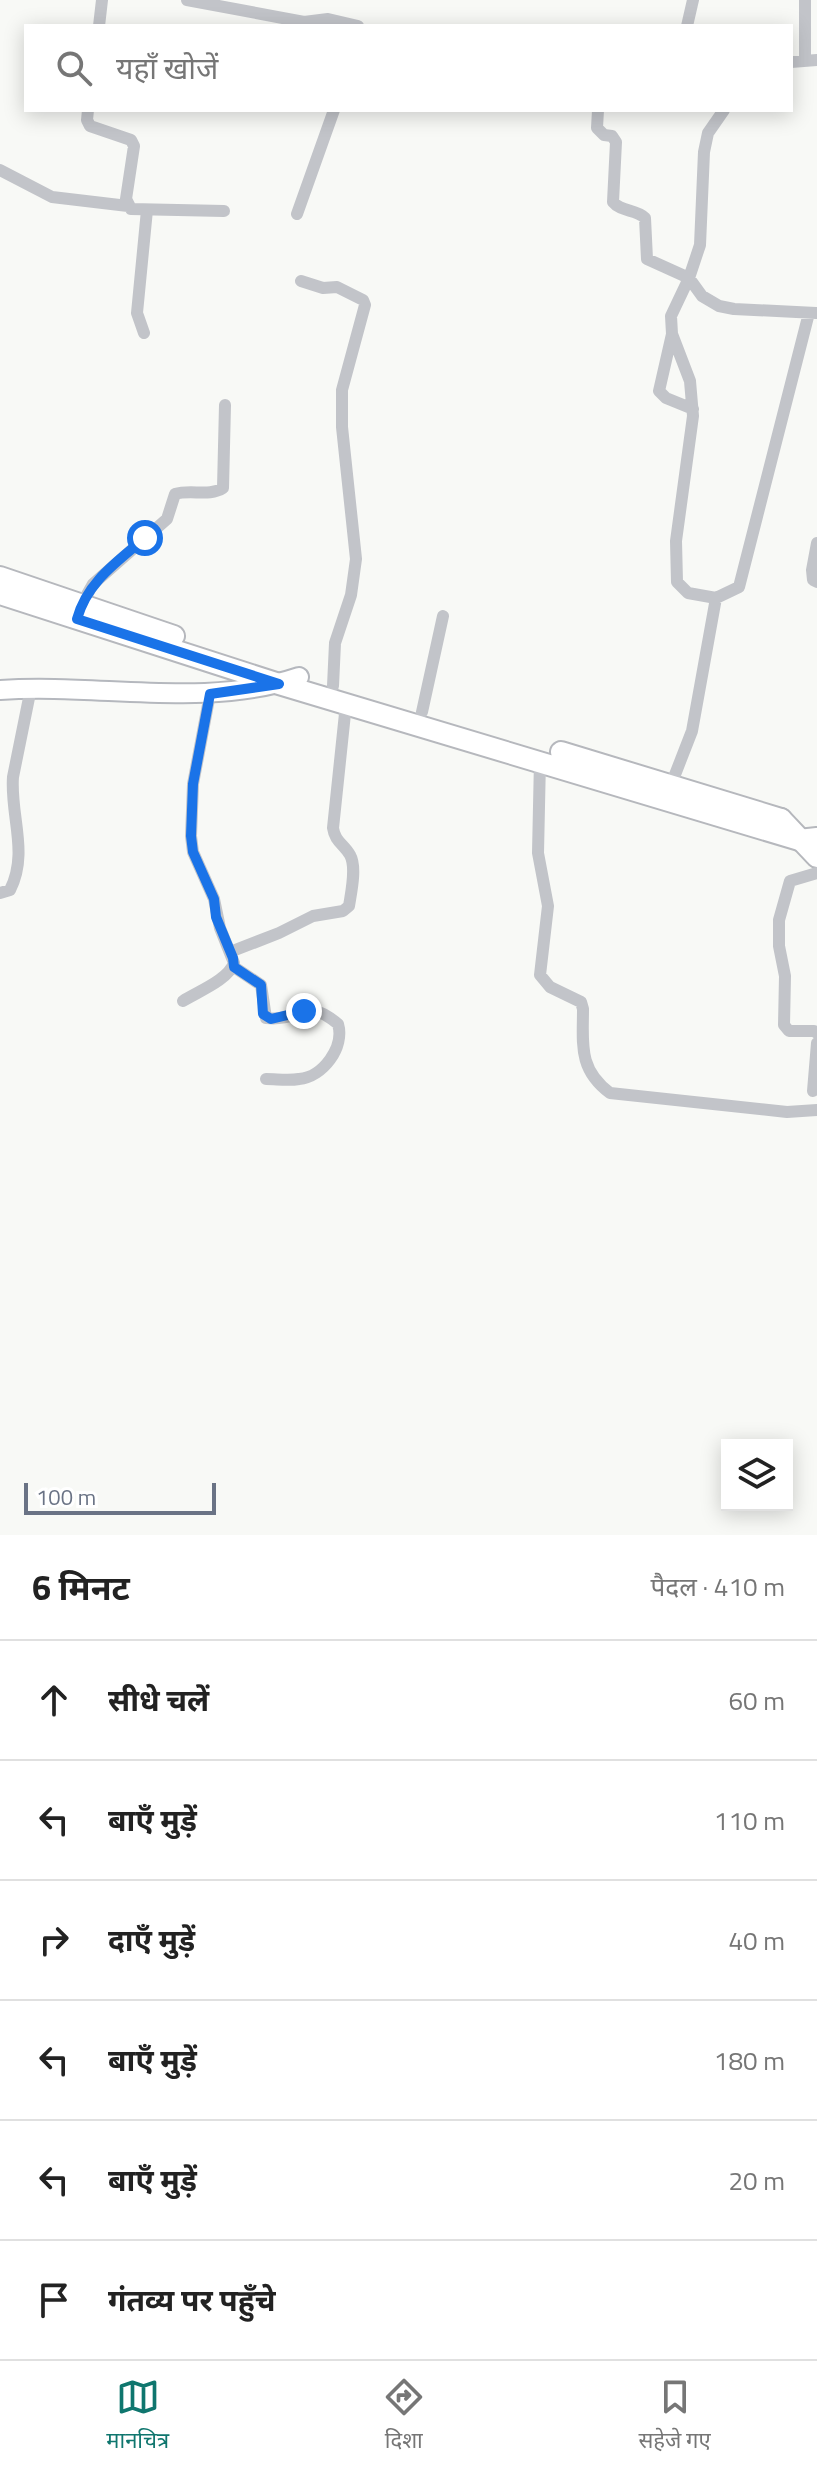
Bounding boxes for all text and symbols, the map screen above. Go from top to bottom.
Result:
search box [24,24,793,112]
text: यहाँ खोजें [116,45,218,91]
icon: search [52,46,96,90]
route start [127,520,163,556]
route end [286,993,322,1029]
map controls [721,1439,793,1511]
button: layers [721,1439,793,1511]
scale bar [24,1479,216,1515]
text: 100 m [36,1480,96,1514]
text: 6 मिनट [32,1561,130,1613]
text: पैदल · 410 m [651,1567,785,1606]
text: सीधे चलें [108,1677,209,1723]
icon: ahead [32,1678,76,1722]
text: 60 m [728,1681,785,1720]
text: बाएँ मुड़ें [108,1797,197,1843]
icon: left [32,1798,76,1842]
text: 110 m [714,1801,785,1840]
text: दाएँ मुड़ें [108,1917,195,1963]
icon: right [32,1918,76,1962]
text: 40 m [728,1921,785,1960]
text: बाएँ मुड़ें [108,2037,197,2083]
icon: left [32,2038,76,2082]
text: 180 m [714,2041,785,2080]
text: बाएँ मुड़ें [108,2157,197,2203]
icon: left [32,2158,76,2202]
text: 20 m [728,2161,785,2200]
text: गंतव्य पर पहुँचे [108,2277,275,2323]
icon: arrive [32,2278,76,2322]
tab: मानचित्र [106,2375,169,2457]
tab: दिशा [382,2375,426,2457]
tab: सहेजे गए [638,2375,711,2457]

